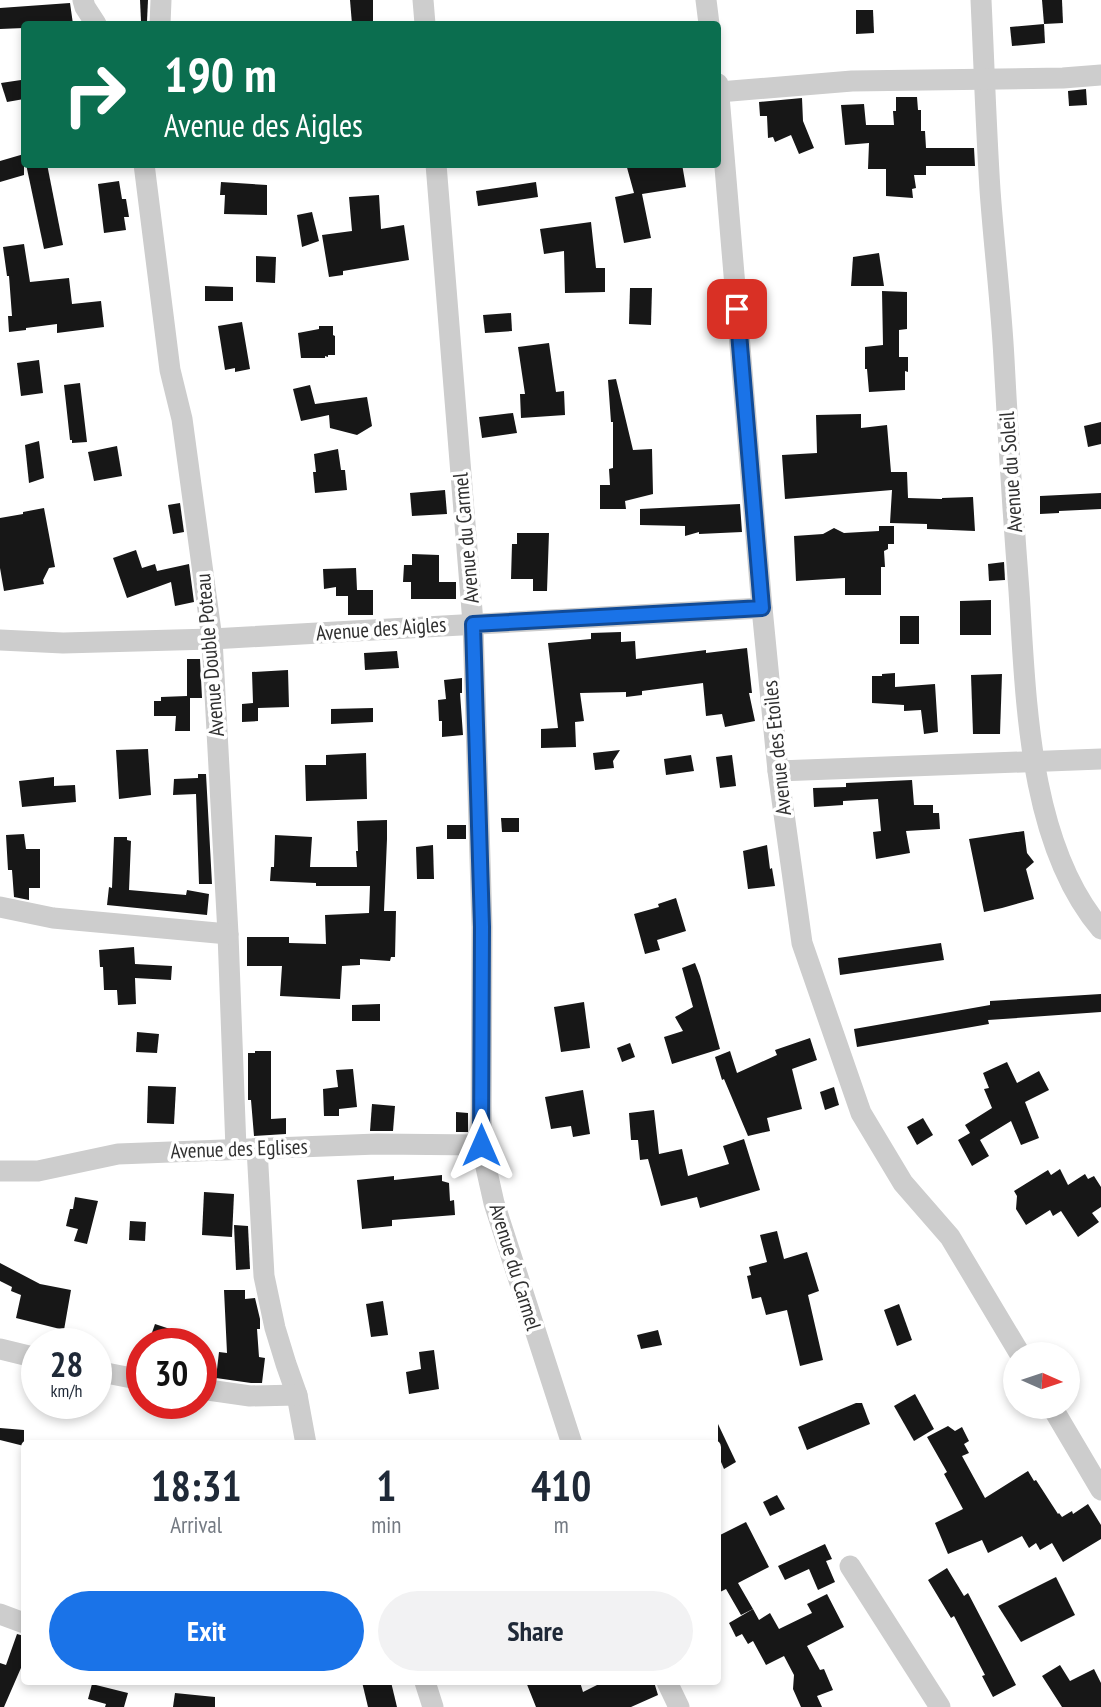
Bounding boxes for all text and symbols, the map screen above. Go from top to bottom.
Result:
text: 190 m [164,42,277,106]
icon: right [49,49,140,140]
text: Avenue des Aigles [164,104,363,146]
pin [707,279,767,339]
icon: arrive [718,290,756,328]
street label: Avenue du Soleil [993,410,1028,533]
street label: Avenue du Carmel [446,472,485,604]
street label: Avenue Double Poteau [189,572,230,738]
street label: Avenue des Aigles [315,610,447,647]
street label: Avenue des Etoiles [756,679,797,817]
position arrow [444,1108,518,1182]
street label: Avenue des Eglises [170,1133,308,1164]
street label: Avenue du Carmel [483,1200,548,1334]
speed limit sign: 30 [126,1328,217,1419]
text: 28 [50,1341,83,1387]
north arrow [1003,1342,1080,1419]
map controls [1003,1342,1080,1419]
text: km/h [51,1379,82,1402]
text: 18:31 [151,1458,242,1513]
text: 1 [376,1458,396,1513]
text: 410 [531,1458,591,1513]
text: Arrival [170,1510,222,1539]
text: min [371,1510,401,1539]
text: m [554,1510,569,1539]
button: Exit [49,1591,364,1671]
button: Share [378,1591,693,1671]

